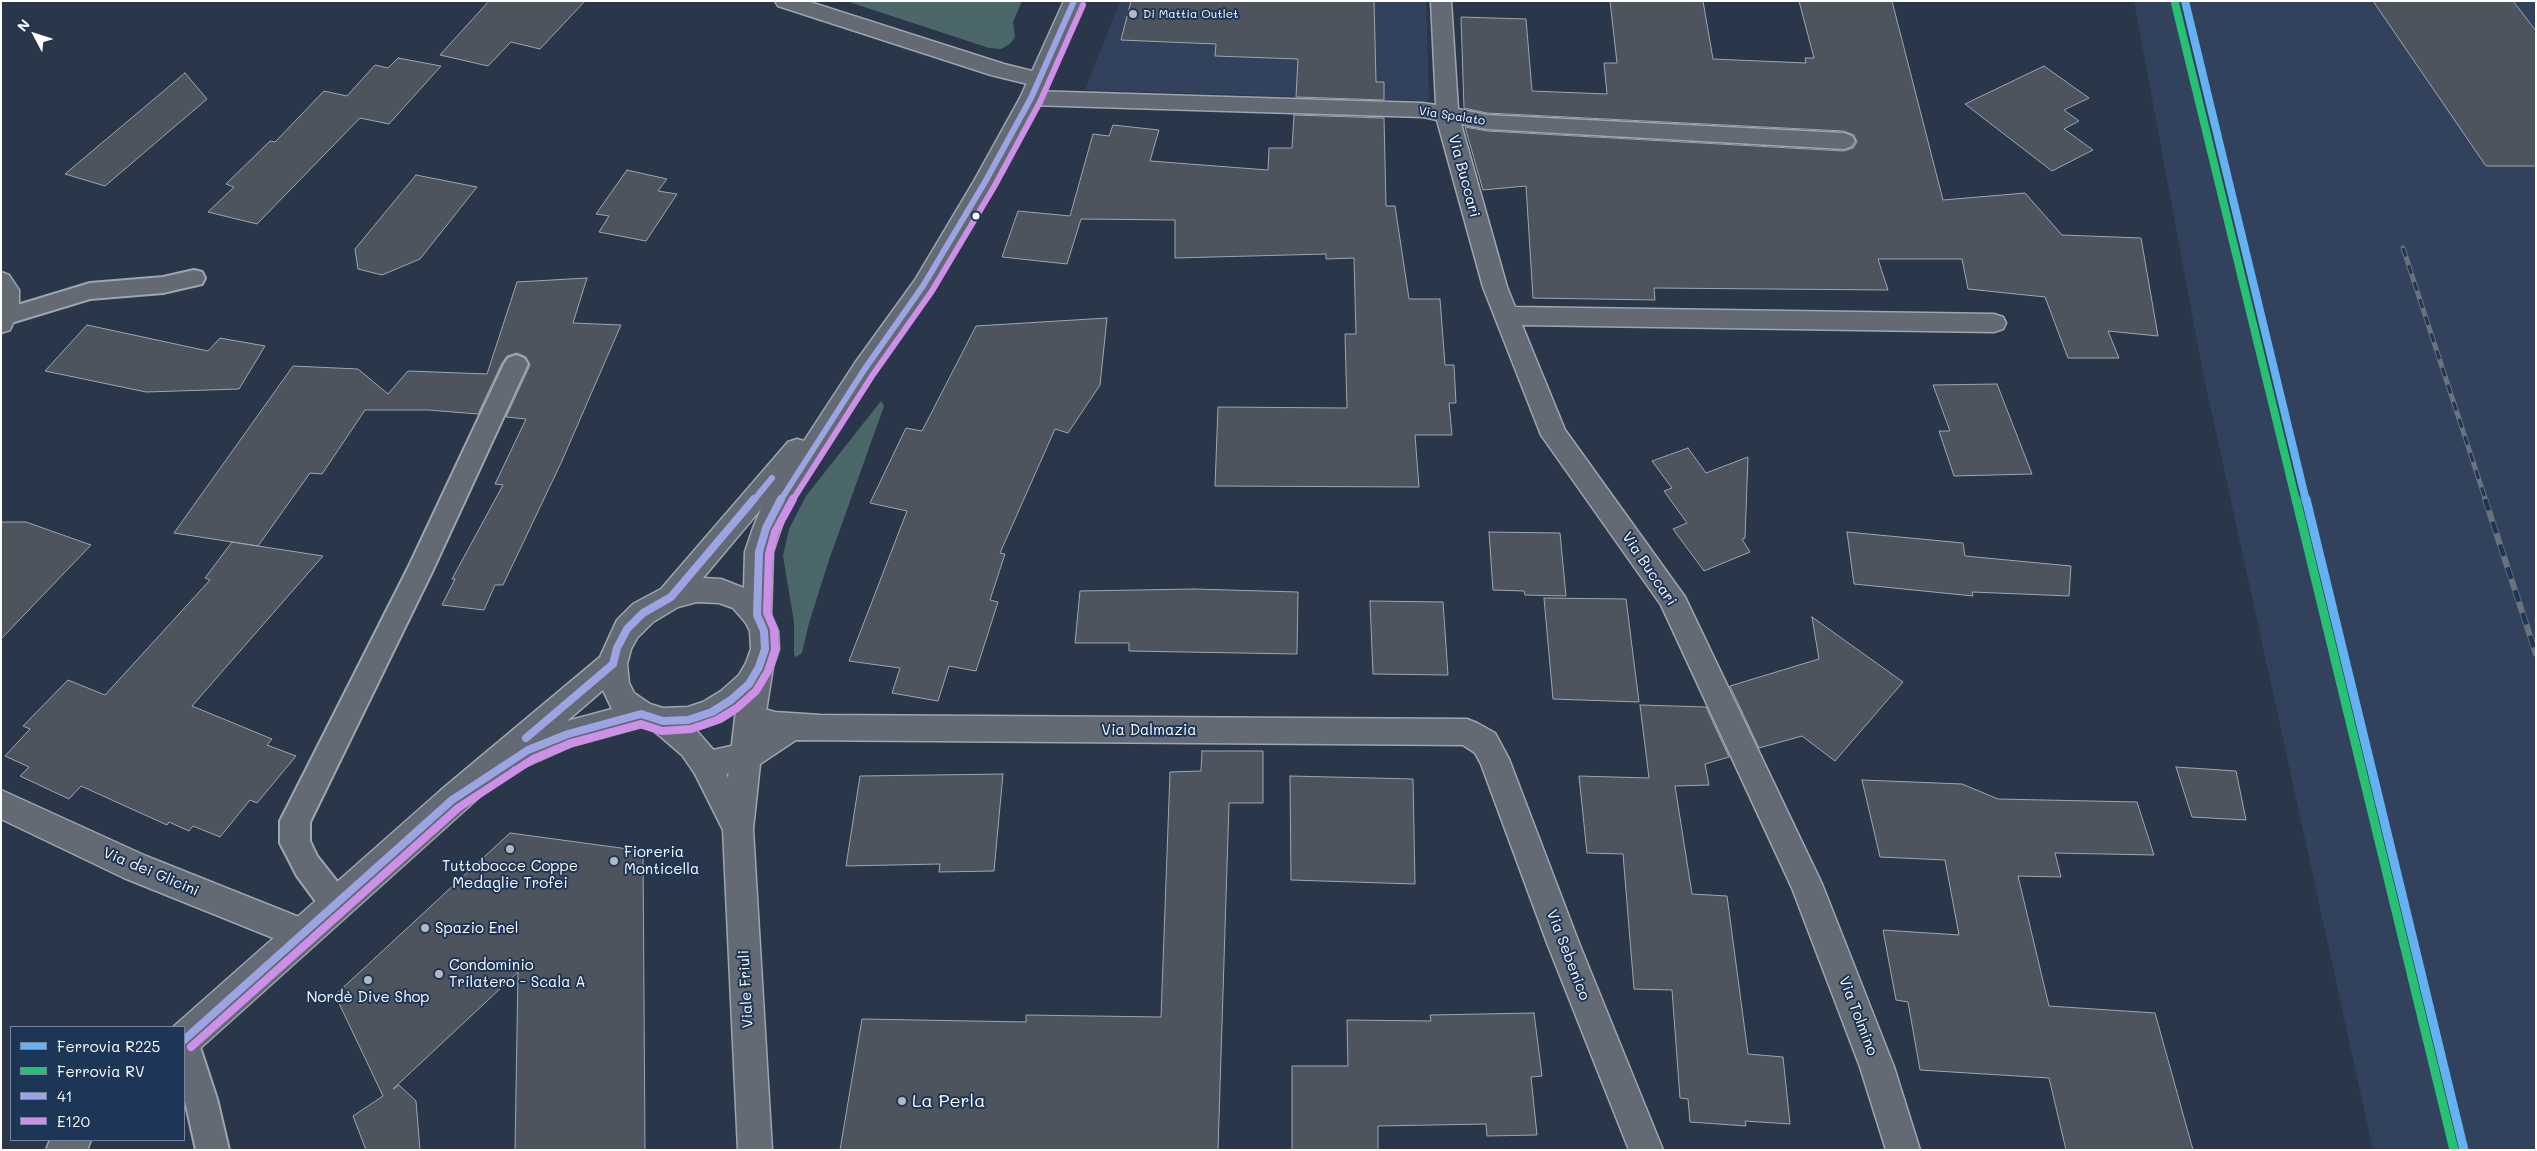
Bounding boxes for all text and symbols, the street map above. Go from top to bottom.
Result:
place label: Di Mattia Outlet [1143,7,1238,21]
marker: Di Mattia Outlet [1127,8,1139,20]
north arrow [10,10,60,60]
text: N [12,15,34,35]
street label: Via Spalato [1418,104,1486,128]
street label: Via Buccari [1444,133,1484,219]
unlabelled marker [971,211,981,221]
street label: Via Buccari [1618,529,1680,609]
street label: Via Dalmazia [1101,721,1197,739]
marker: Tuttobocce Coppe Medaglie Trofei [504,843,516,855]
place label: Fioreria Monticella [624,843,699,878]
street label: Via dei Glicini [100,844,202,900]
marker: Fioreria Monticella [608,855,620,867]
place label: Tuttobocce Coppe Medaglie Trofei [442,857,578,892]
street label: Via Sebenico [1542,907,1594,1003]
place label: Spazio Enel [435,919,519,937]
marker: Spazio Enel [419,922,431,934]
street label: Viale Friuli [735,949,757,1029]
place label: Condominio Trilatero - Scala A [449,956,586,991]
marker: Condominio Trilatero - Scala A [433,968,445,980]
marker: Nordè Dive Shop [362,974,374,986]
street label: Via Tolmino [1835,974,1881,1058]
place label: Nordè Dive Shop [306,988,430,1006]
legend [10,1026,185,1141]
text: Ferrovia R225 [57,1036,160,1056]
text: Ferrovia RV [57,1061,145,1081]
text: 41 [57,1086,73,1106]
place label: La Perla [912,1090,985,1112]
marker: La Perla [896,1095,908,1107]
text: E120 [57,1111,90,1131]

